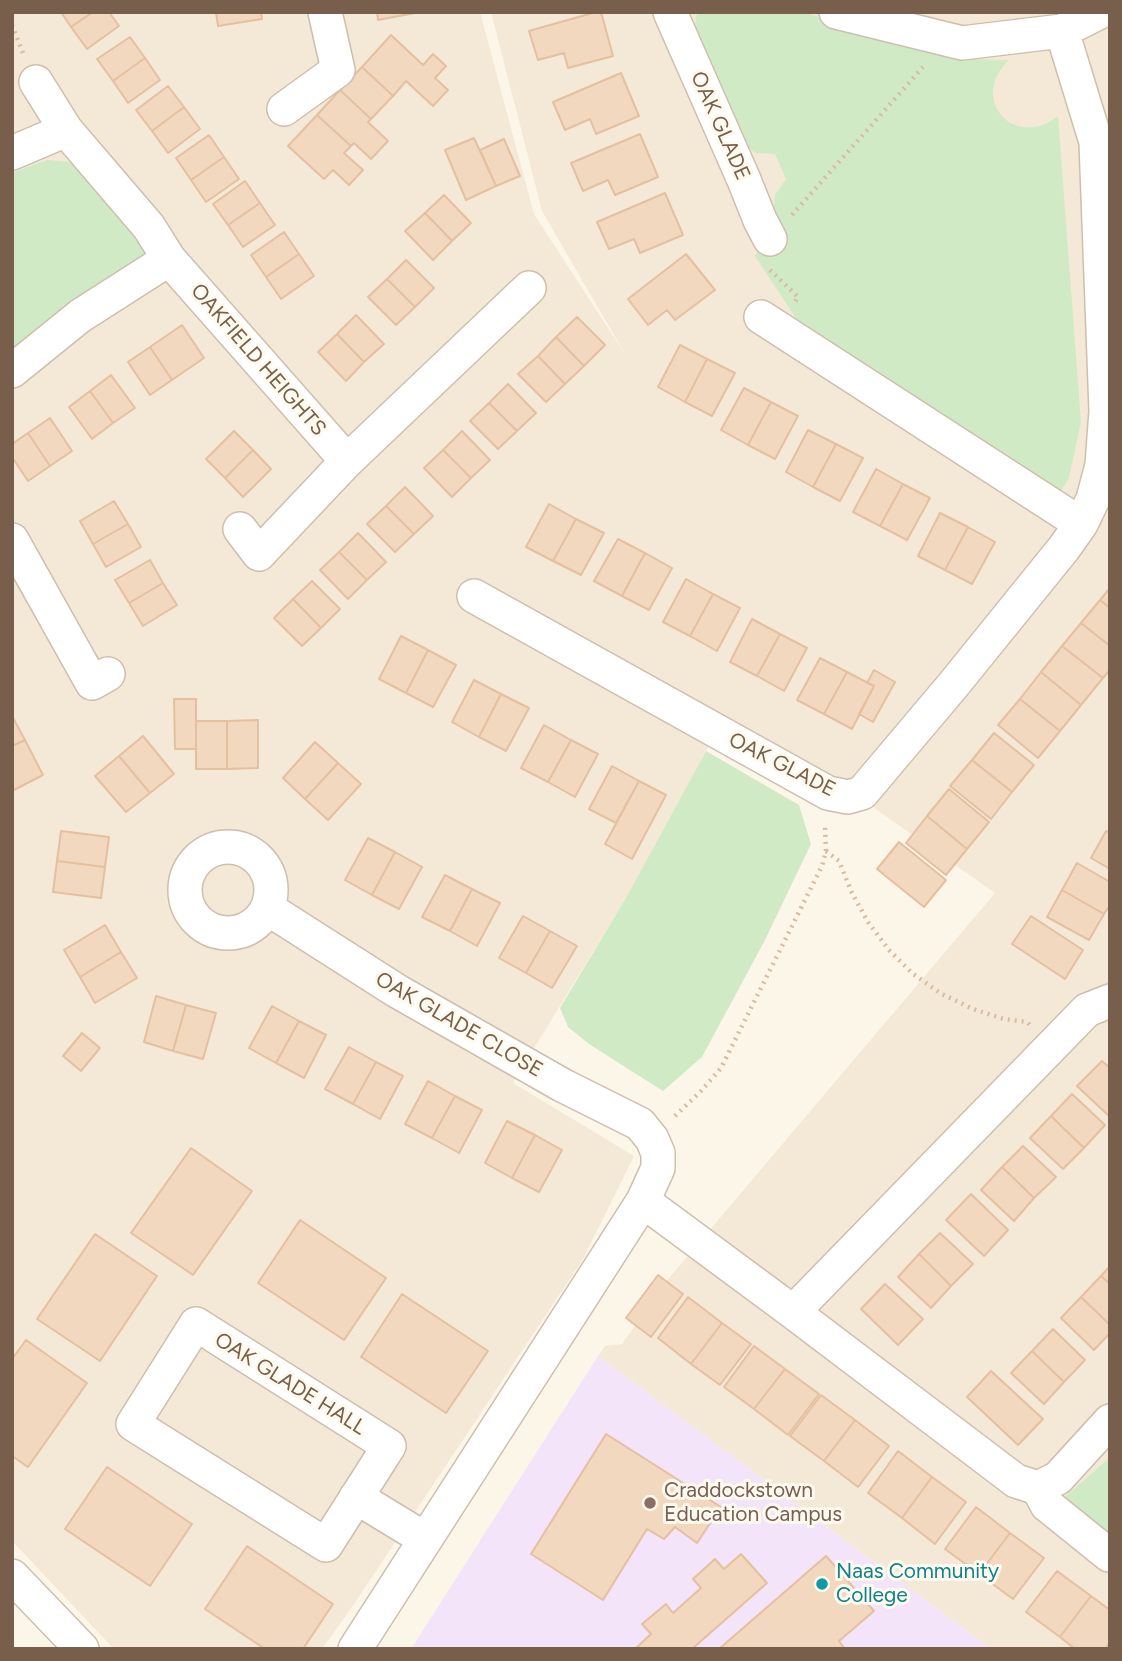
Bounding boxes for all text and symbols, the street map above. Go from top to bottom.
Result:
street label: OAK GLADE [685,68,755,184]
street label: OAKFIELD HEIGHTS [185,279,331,441]
street label: OAK GLADE [724,727,840,803]
street label: OAK GLADE CLOSE [371,967,547,1083]
street label: OAK GLADE HALL [210,1327,370,1441]
place label: Craddockstown Education Campus [664,1478,842,1528]
marker: Craddockstown Education Campus [642,1495,658,1511]
place label: Naas Community College [836,1559,999,1609]
marker: Naas Community College [814,1576,830,1592]

